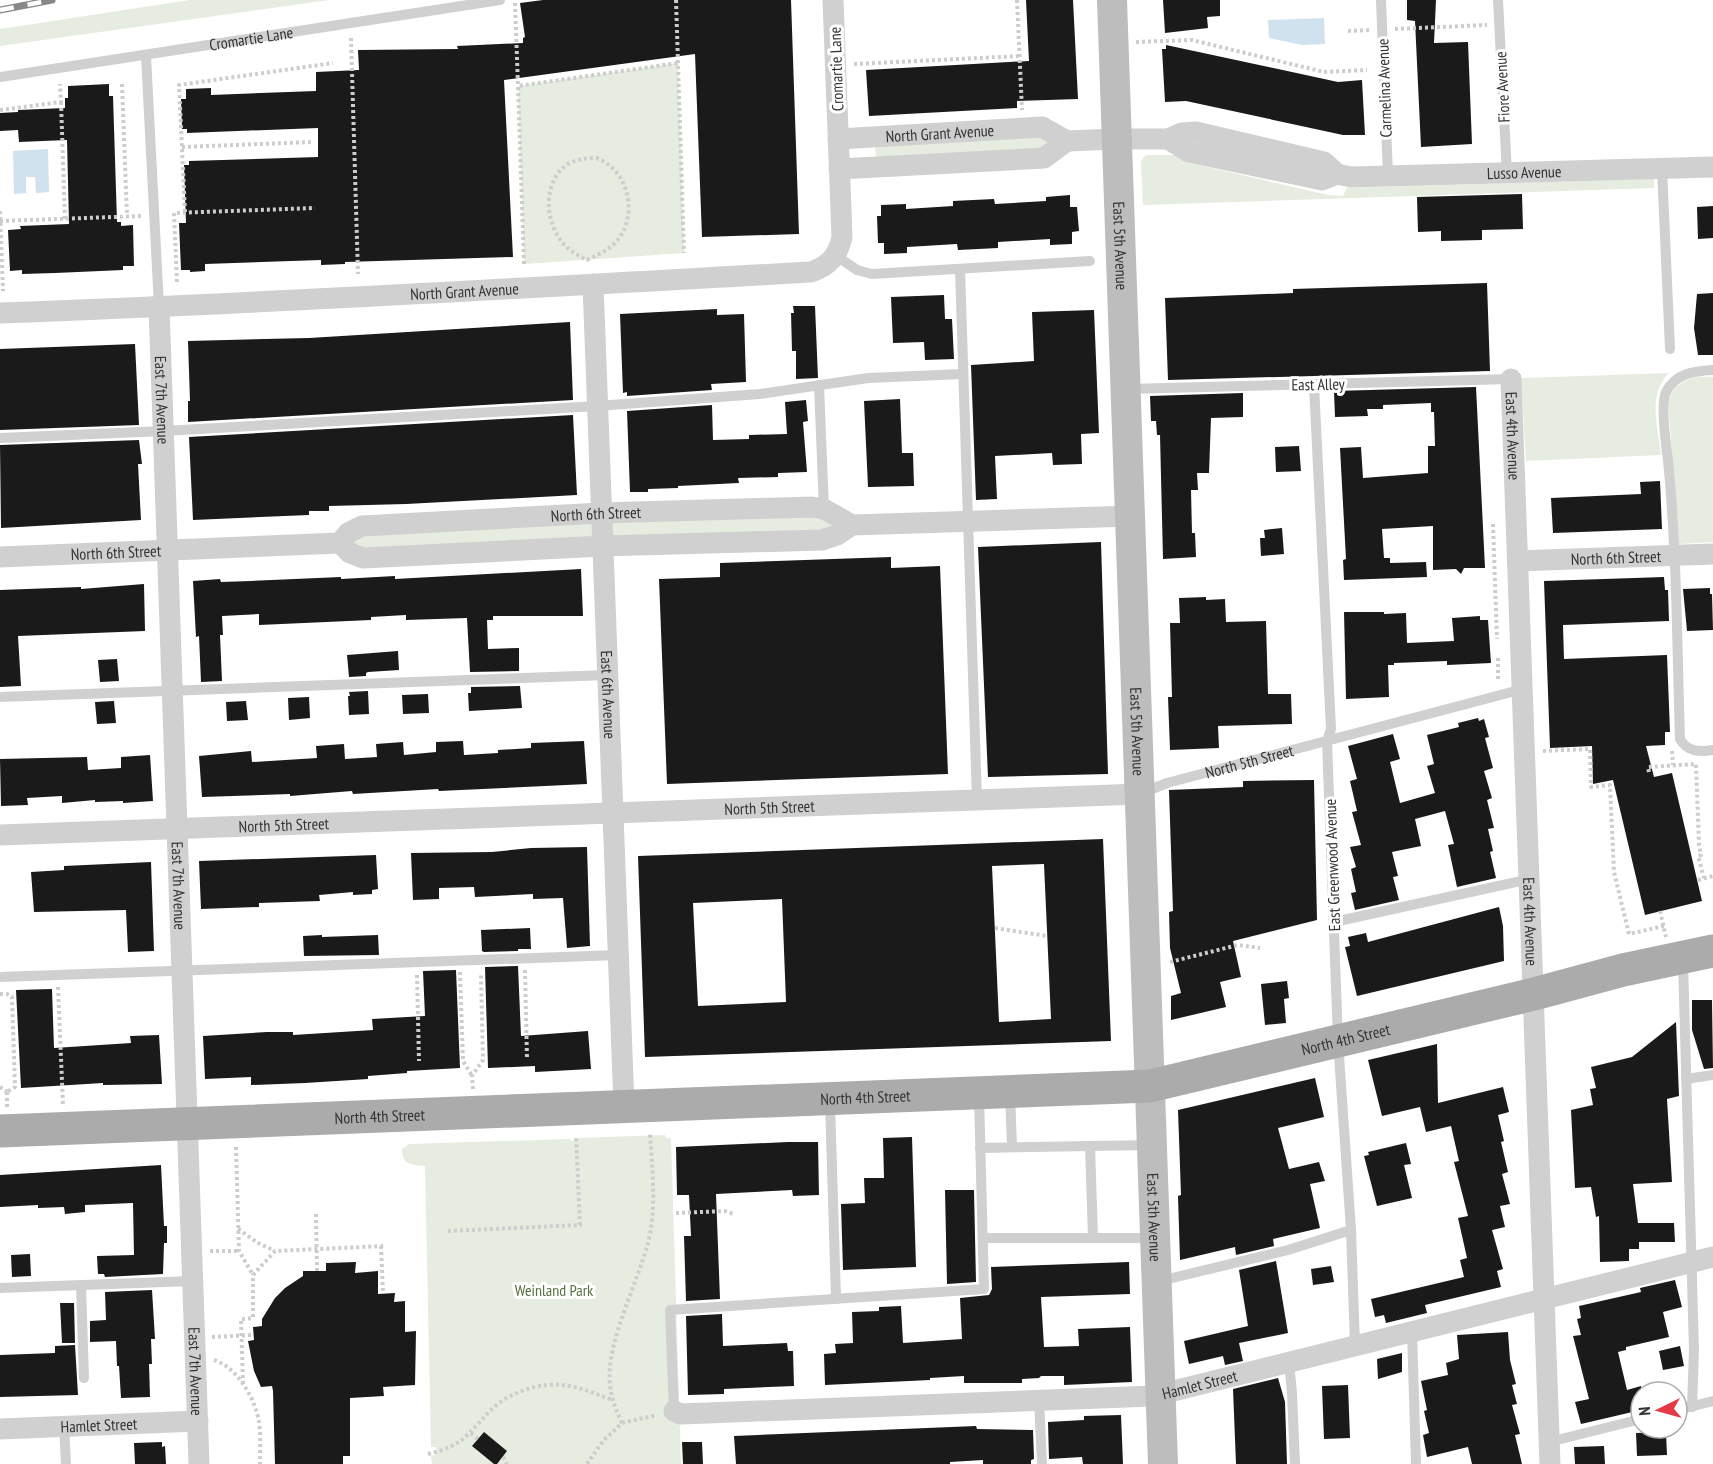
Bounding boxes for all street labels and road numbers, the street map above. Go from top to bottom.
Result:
street label: Cromartie Lane [208,22,294,55]
street label: Cromartie Lane [825,27,847,111]
street label: Carmelina Avenue [1372,38,1396,138]
street label: Fiore Avenue [1490,51,1514,123]
street label: North Grant Avenue [885,120,995,146]
street label: Lusso Avenue [1487,161,1562,183]
street label: East 5th Avenue [1109,201,1132,290]
street label: North Grant Avenue [410,278,519,304]
street label: East 7th Avenue [151,355,174,445]
street label: East Alley [1291,374,1345,394]
street label: East 4th Avenue [1501,391,1525,481]
street label: North 6th Street [550,502,642,526]
street label: North 6th Street [70,540,162,564]
street label: North 6th Street [1570,546,1662,569]
street label: East 6th Avenue [597,650,620,739]
street label: East 5th Avenue [1126,687,1149,776]
street label: North 5th Street [1203,740,1296,782]
street label: North 5th Street [724,796,816,819]
street label: East Greenwood Avenue [1320,799,1344,931]
street label: North 5th Street [238,813,330,836]
street label: East 7th Avenue [167,841,191,930]
street label: East 4th Avenue [1519,877,1542,966]
street label: North 4th Street [1299,1019,1392,1059]
street label: North 4th Street [820,1085,911,1109]
street label: North 4th Street [334,1104,426,1128]
street label: East 5th Avenue [1143,1173,1166,1262]
street label: East 7th Avenue [184,1327,207,1416]
street label: Hamlet Street [1160,1365,1240,1403]
street label: Hamlet Street [60,1413,138,1437]

